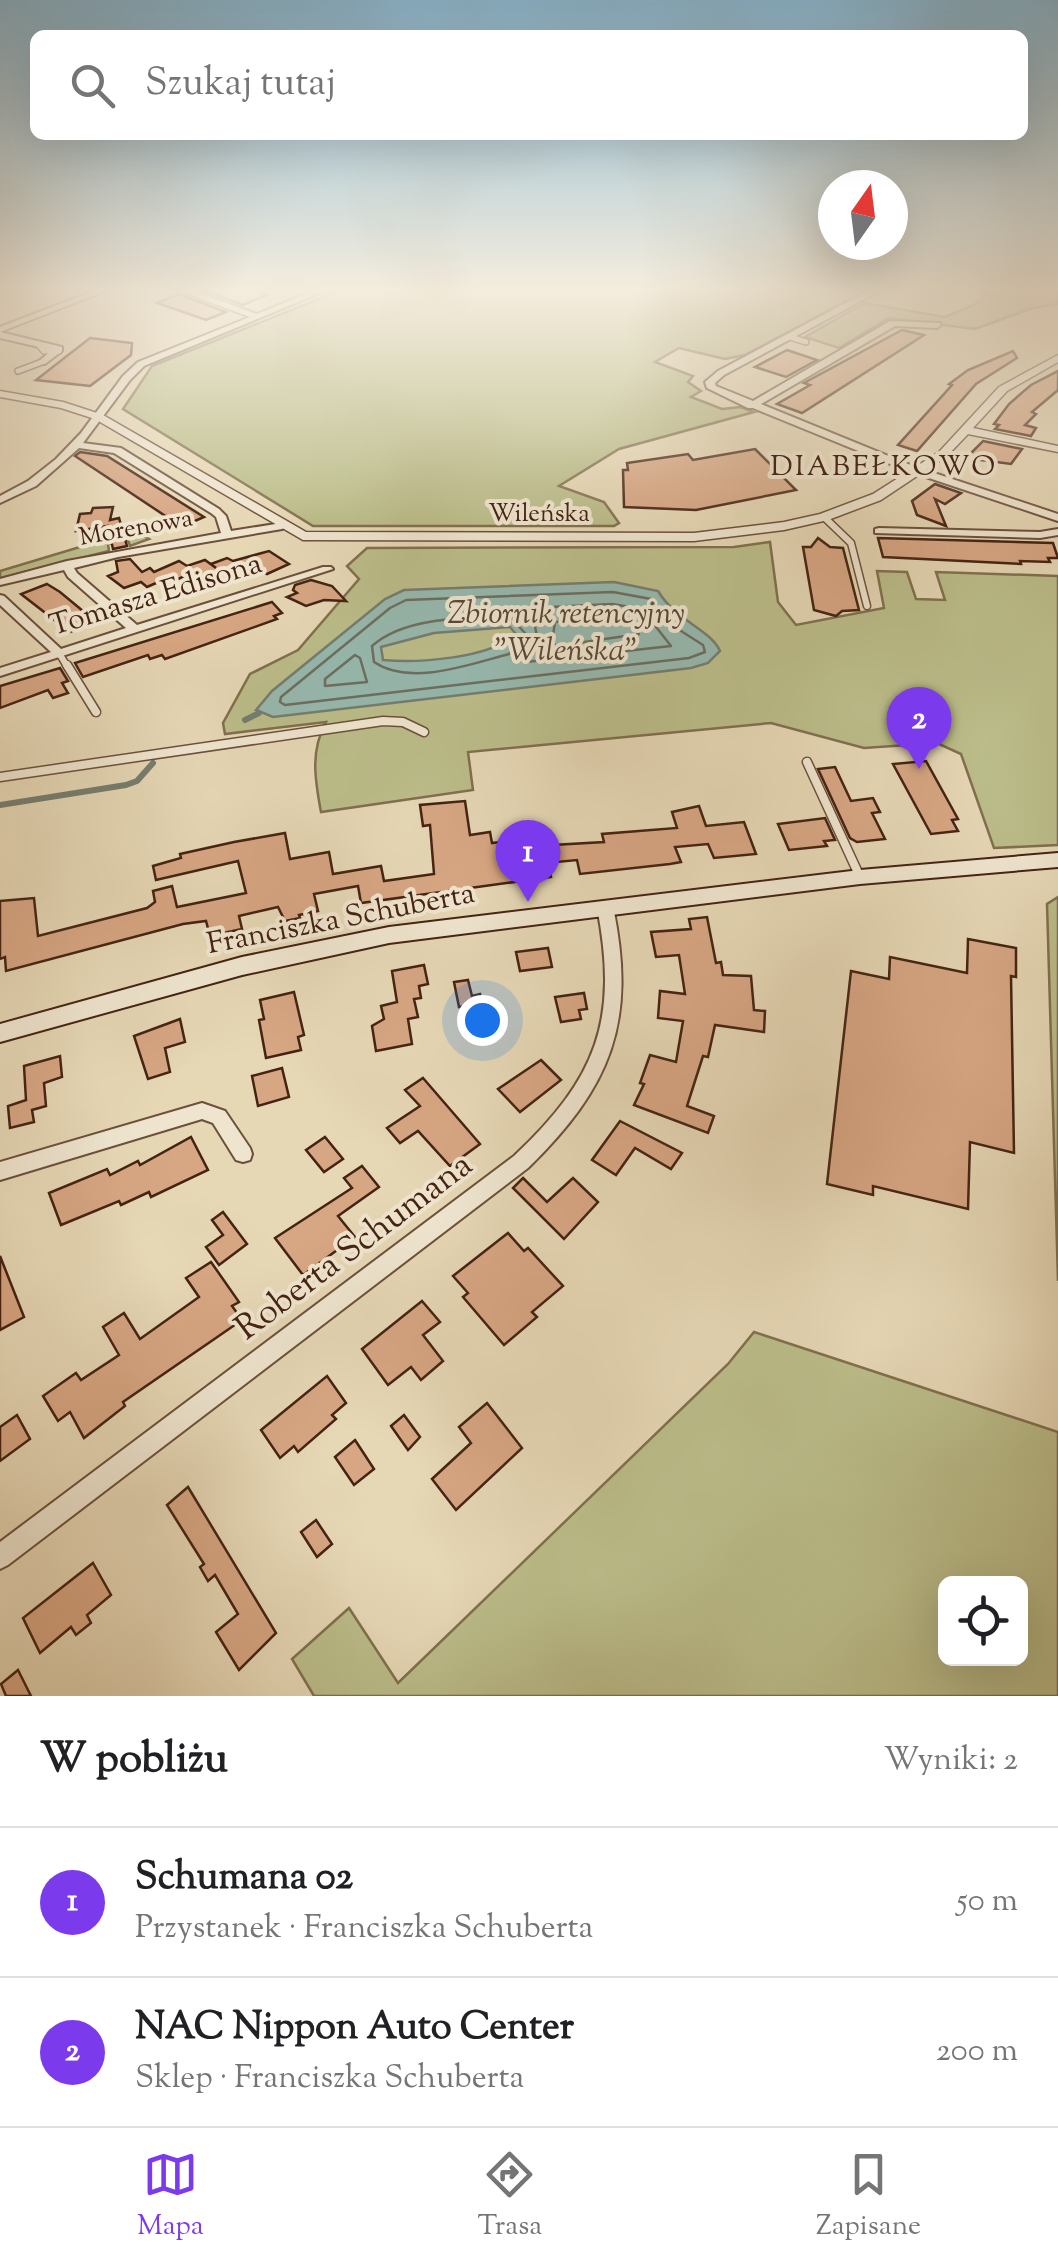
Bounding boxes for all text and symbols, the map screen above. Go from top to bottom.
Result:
search box [30,30,1028,140]
icon: search [65,58,120,113]
text: Szukaj tutaj [145,58,336,112]
north arrow [818,170,908,260]
district label: DIABEŁKOWO [770,448,998,488]
street label: Wileńska [488,497,590,533]
street label: Morenowa [76,501,196,557]
street label: Tomasza Edisona [44,543,268,649]
water label: Zbiornik retencyjny "Wileńska" [447,592,685,675]
pin: 2 [886,686,952,769]
pin: 1 [496,820,560,902]
street label: Franciszka Schuberta [204,873,479,967]
your location [457,995,508,1046]
street label: Roberta Schumana [226,1142,484,1354]
map controls [938,1576,1028,1666]
button: locate [938,1576,1028,1666]
text: W pobliżu [40,1731,228,1791]
text: Wyniki: 2 [884,1738,1018,1784]
text: Schumana 02 [135,1852,353,1906]
text: 1 [67,1879,78,1925]
text: 50 m [957,1879,1018,1925]
text: Przystanek · Franciszka Schuberta [135,1906,593,1952]
text: NAC Nippon Auto Center [135,2002,574,2056]
text: 2 [65,2029,80,2075]
text: 200 m [936,2029,1018,2075]
text: Sklep · Franciszka Schuberta [135,2056,524,2102]
tab: Mapa [137,2147,204,2247]
tab: Trasa [478,2147,542,2247]
tab: Zapisane [816,2147,921,2247]

